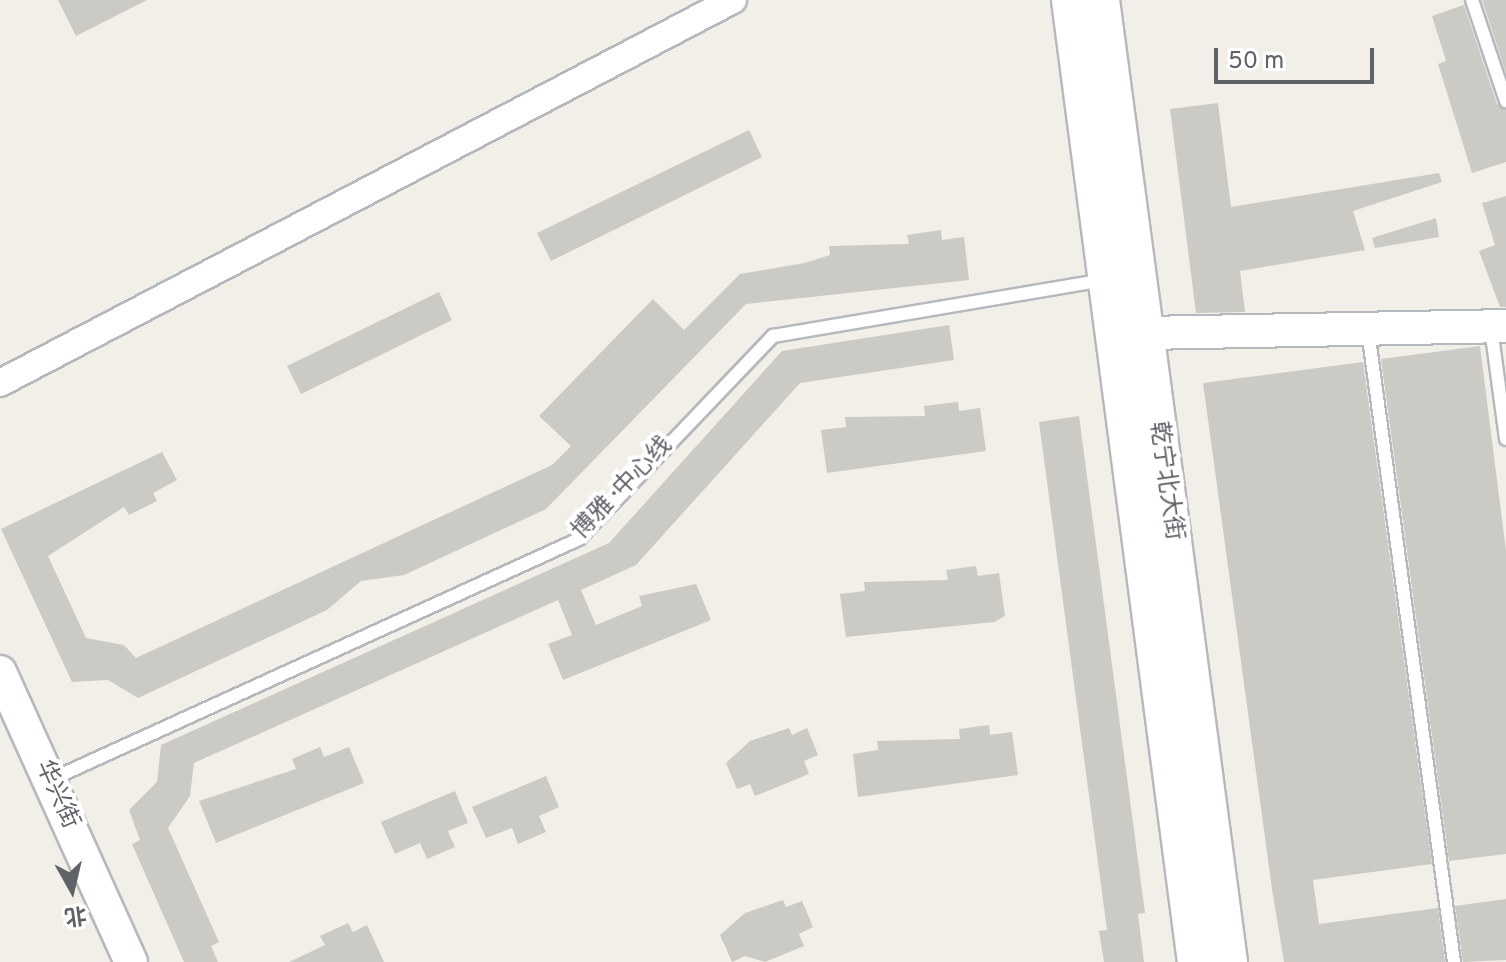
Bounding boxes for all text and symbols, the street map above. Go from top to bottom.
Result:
scale bar [1218,32,1378,82]
text: 50 m [1228,47,1284,77]
street label: 乾宁北大街 [1142,420,1188,542]
street label: 博雅 · 中心线 [567,432,679,546]
street label: 华兴街 [28,756,84,834]
north arrow [32,850,112,930]
text: 北 [63,899,88,929]

